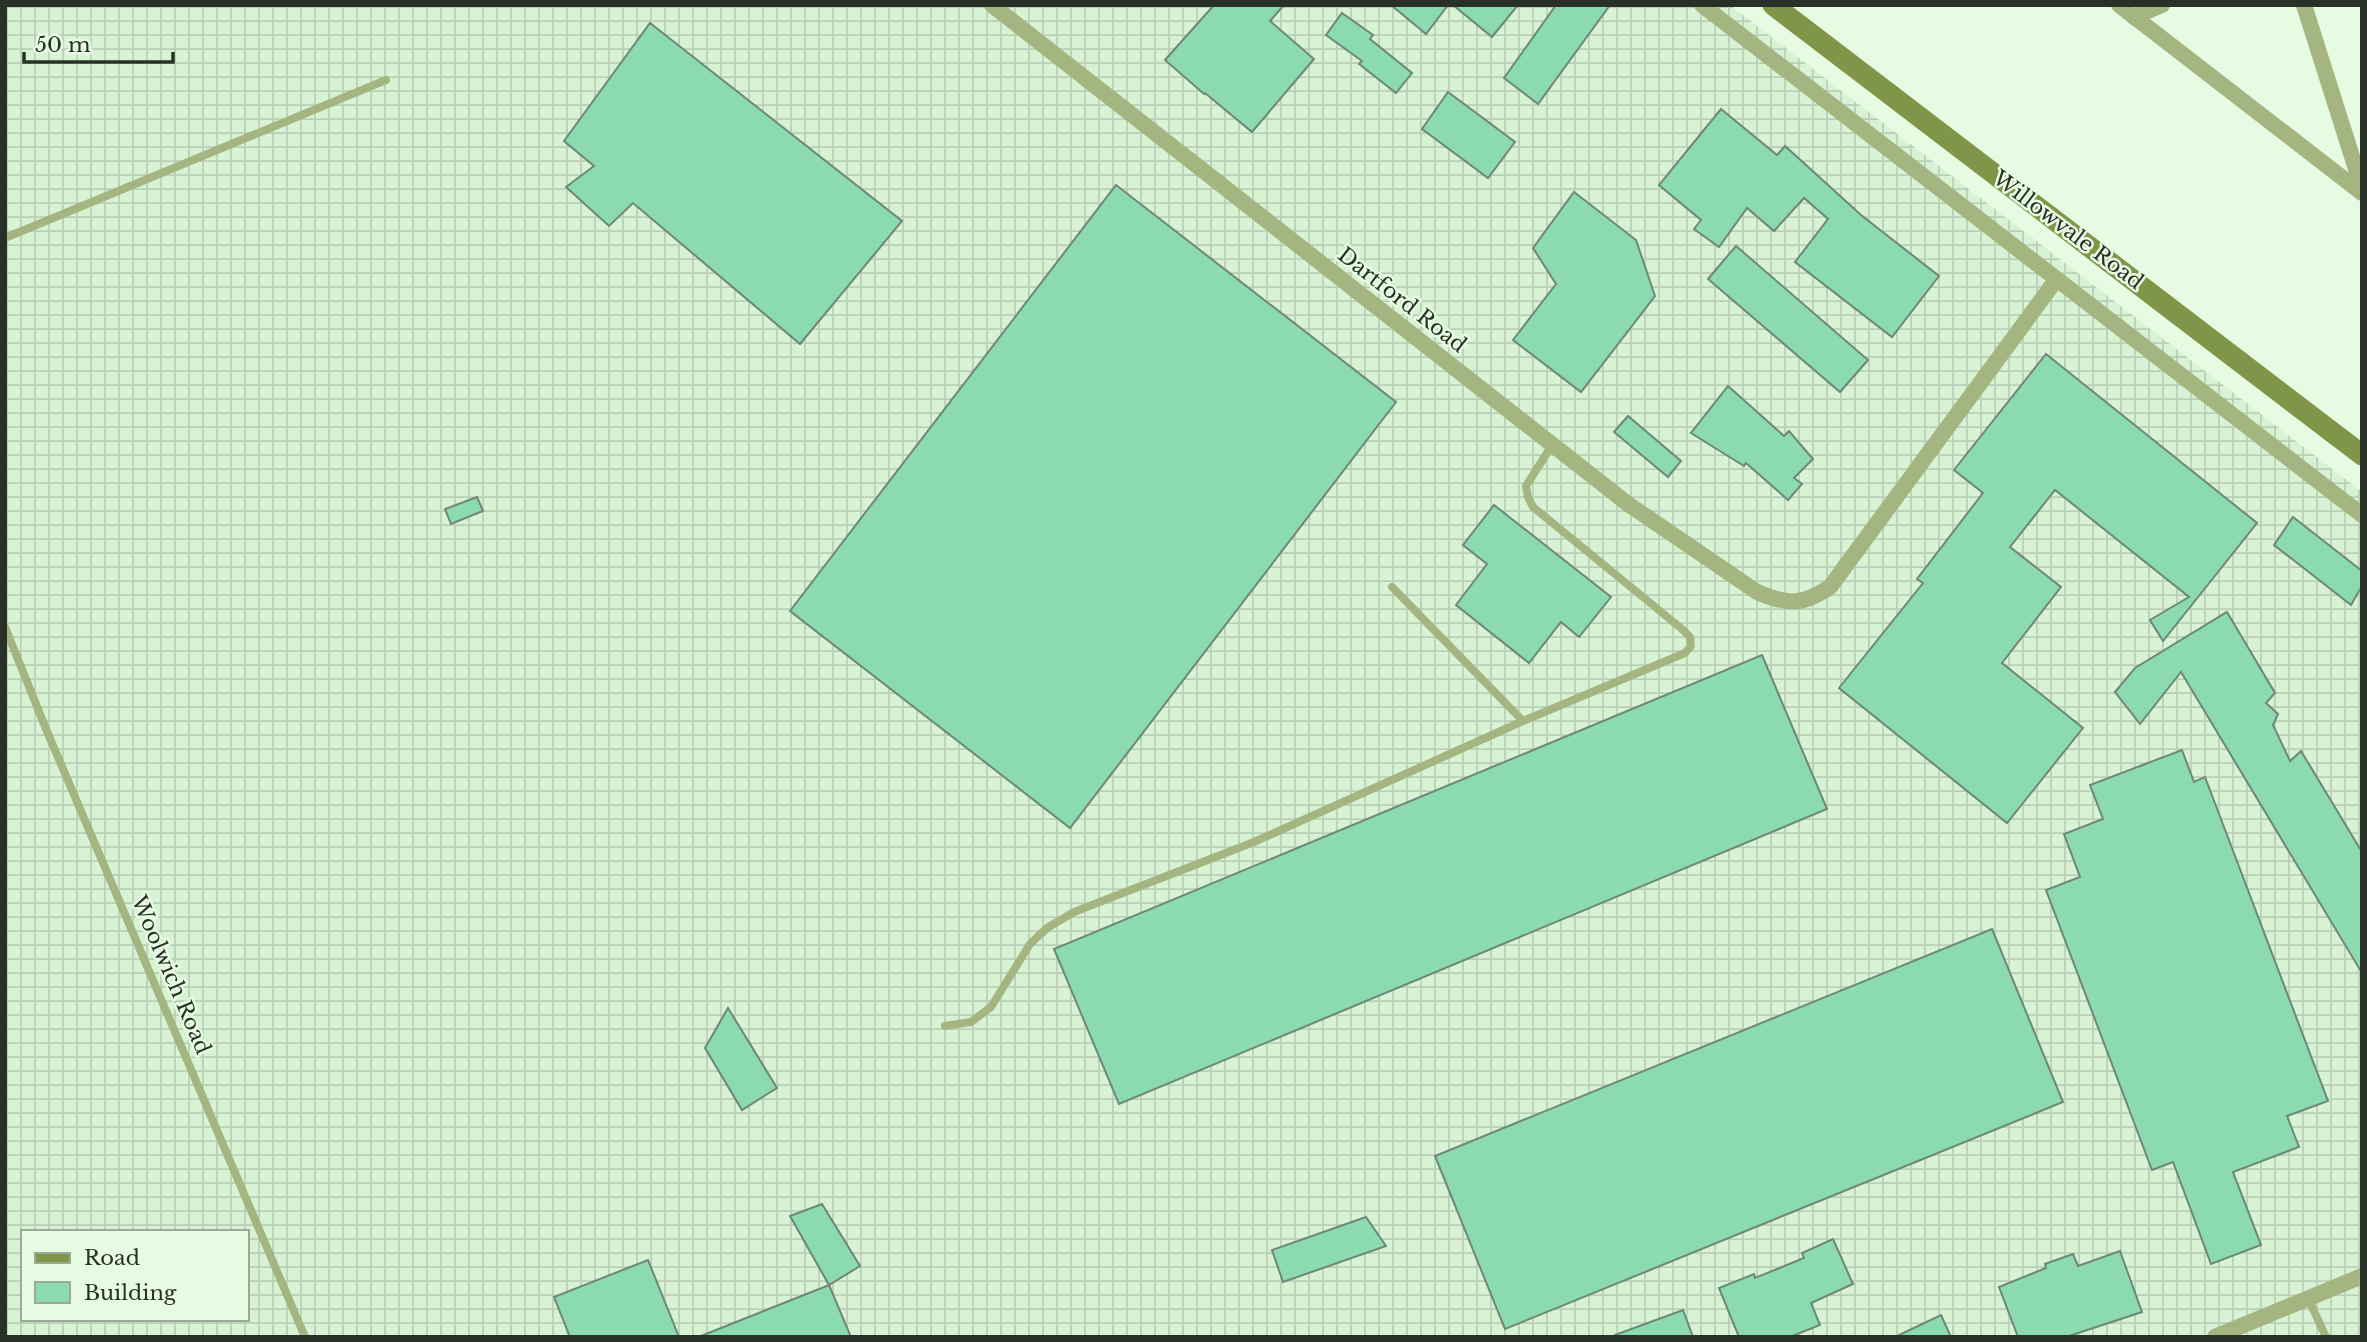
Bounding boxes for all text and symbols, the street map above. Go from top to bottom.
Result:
scale bar [24,21,173,65]
text: 50 m [35,32,91,58]
street label: Willowvale Road [1987,164,2148,295]
street label: Dartford Road [1333,242,1471,358]
street label: Woolwich Road [125,891,216,1058]
legend [21,1230,248,1321]
text: Road [84,1245,140,1271]
text: Building [84,1280,177,1306]

